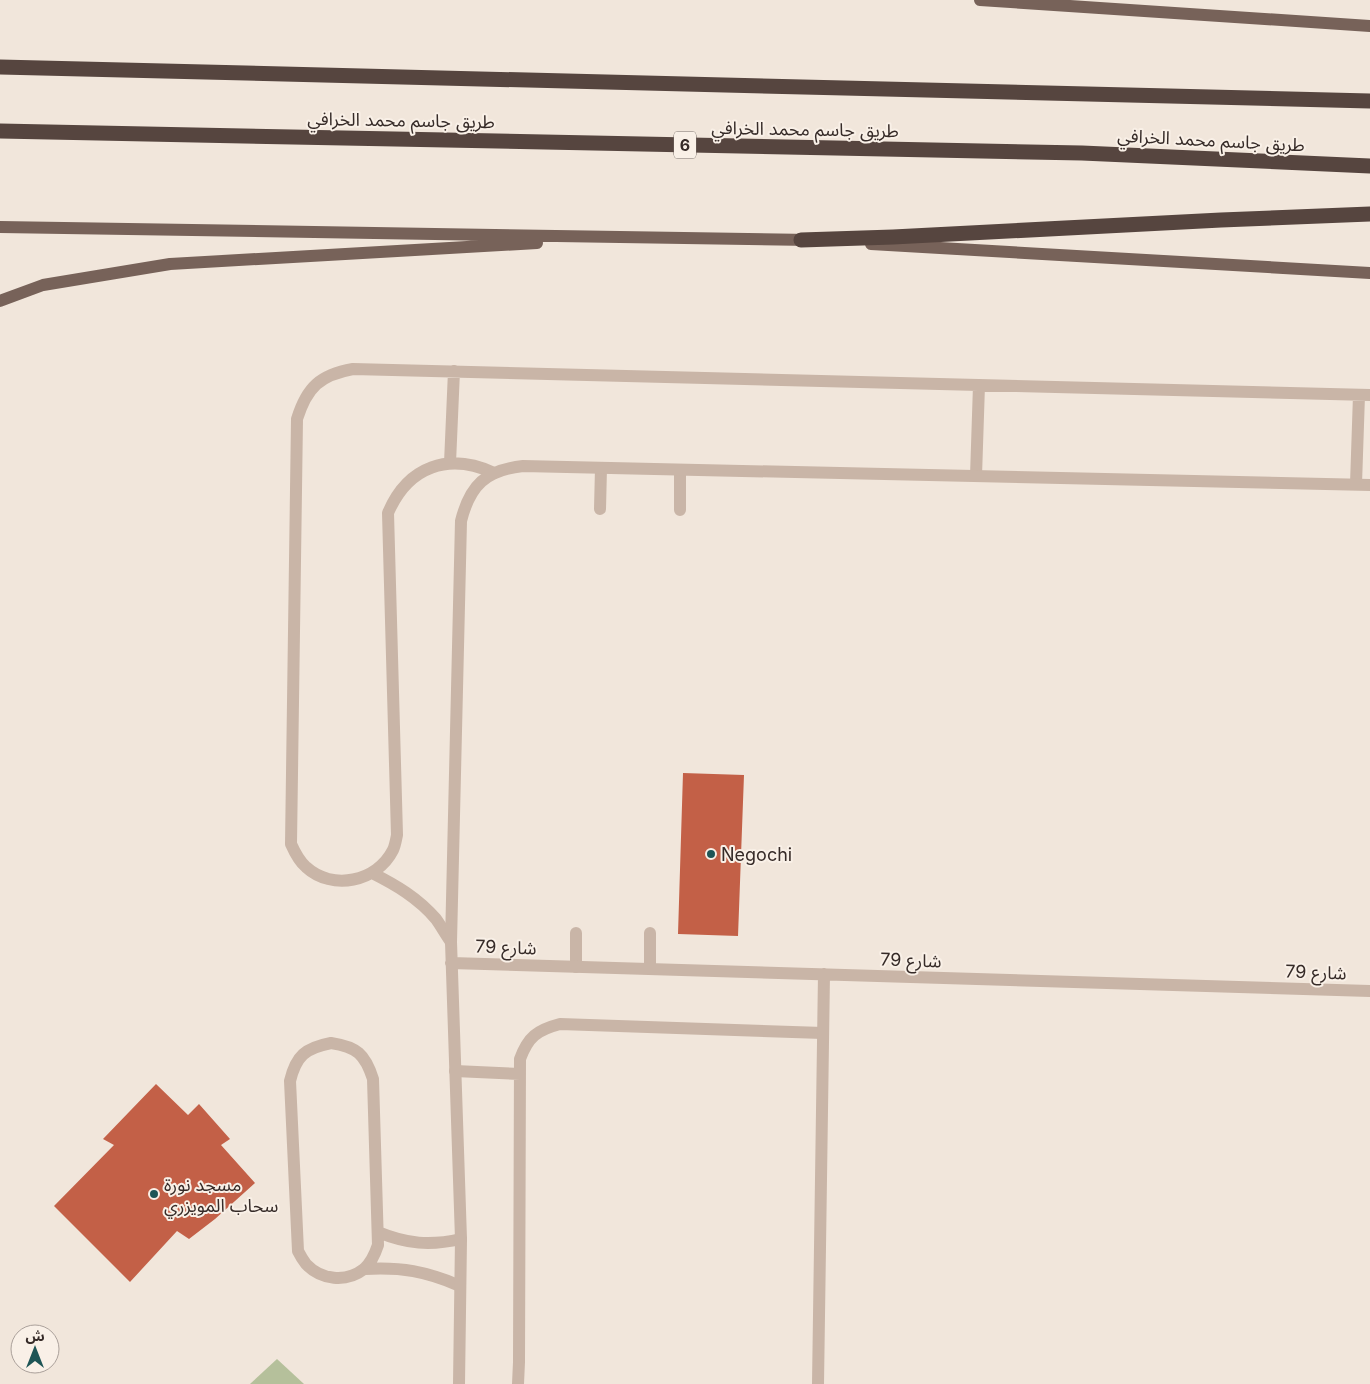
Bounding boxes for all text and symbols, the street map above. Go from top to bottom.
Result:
street label: طريق جاسم محمد الخرافي [307,108,495,135]
street label: طريق جاسم محمد الخرافي [711,117,899,144]
street label: طريق جاسم محمد الخرافي [1117,125,1305,159]
road number: 6 [674,132,696,158]
place label: Negochi [721,844,792,865]
marker: Negochi [705,848,717,860]
street label: شارع 79 [475,935,537,963]
street label: شارع 79 [880,948,942,976]
street label: شارع 79 [1285,960,1347,988]
place label: مسجد نورة سحاب المويزري [164,1174,278,1219]
marker: مسجد نورة سحاب المويزري [148,1188,160,1200]
north arrow [10,1324,60,1374]
text: ش [25,1327,45,1344]

